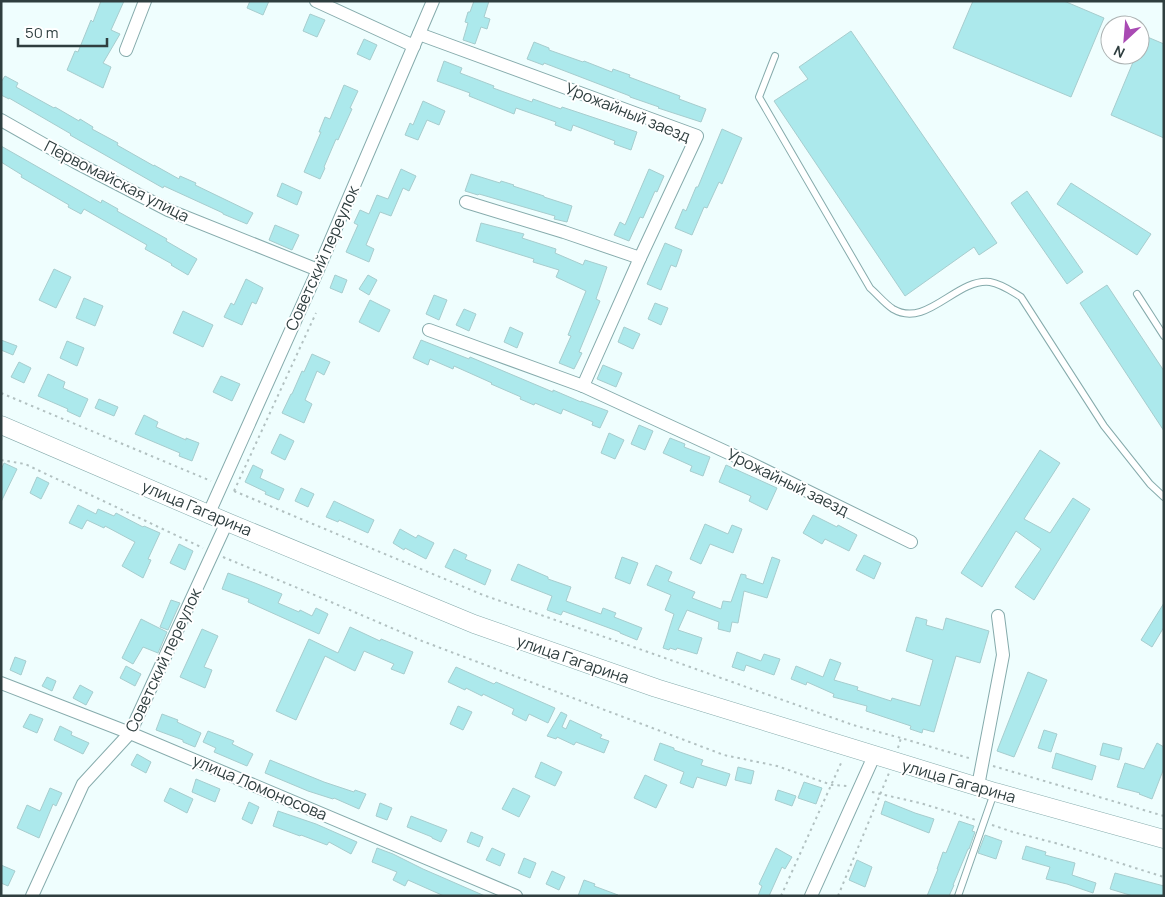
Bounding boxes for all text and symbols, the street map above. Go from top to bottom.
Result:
scale bar [18,15,106,47]
north arrow [1100,15,1150,65]
text: 50 m [25,22,59,43]
text: N [1110,41,1128,63]
street label: Урожайный заезд [562,77,694,147]
street label: Первомайская улица [41,135,193,227]
street label: Советский переулок [280,181,364,334]
street label: Урожайный заезд [723,443,853,521]
street label: улица Гагарина [139,475,255,541]
street label: Советский переулок [120,583,207,736]
street label: улица Гагарина [514,629,632,689]
street label: улица Ломоносова [189,749,331,825]
street label: улица Гагарина [899,754,1019,808]

